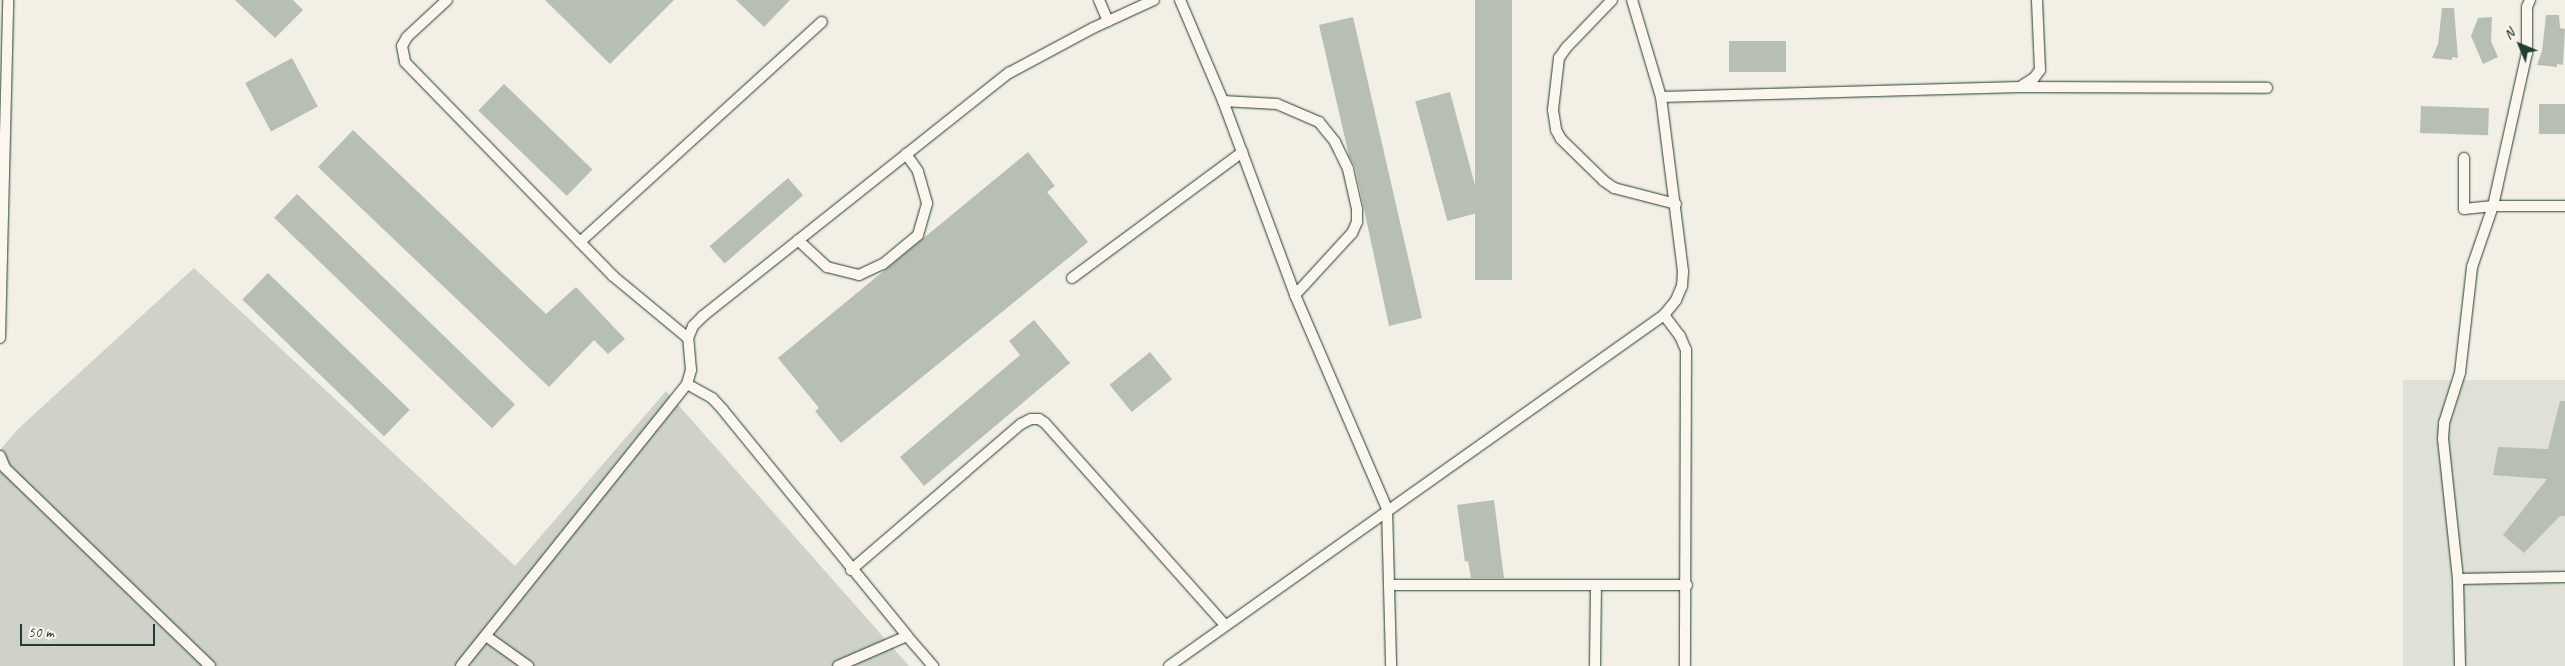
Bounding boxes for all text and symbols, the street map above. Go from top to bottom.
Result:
north arrow [2495,20,2545,70]
text: N [2500,25,2518,43]
scale bar [22,614,158,646]
text: 50 m [28,623,54,642]

